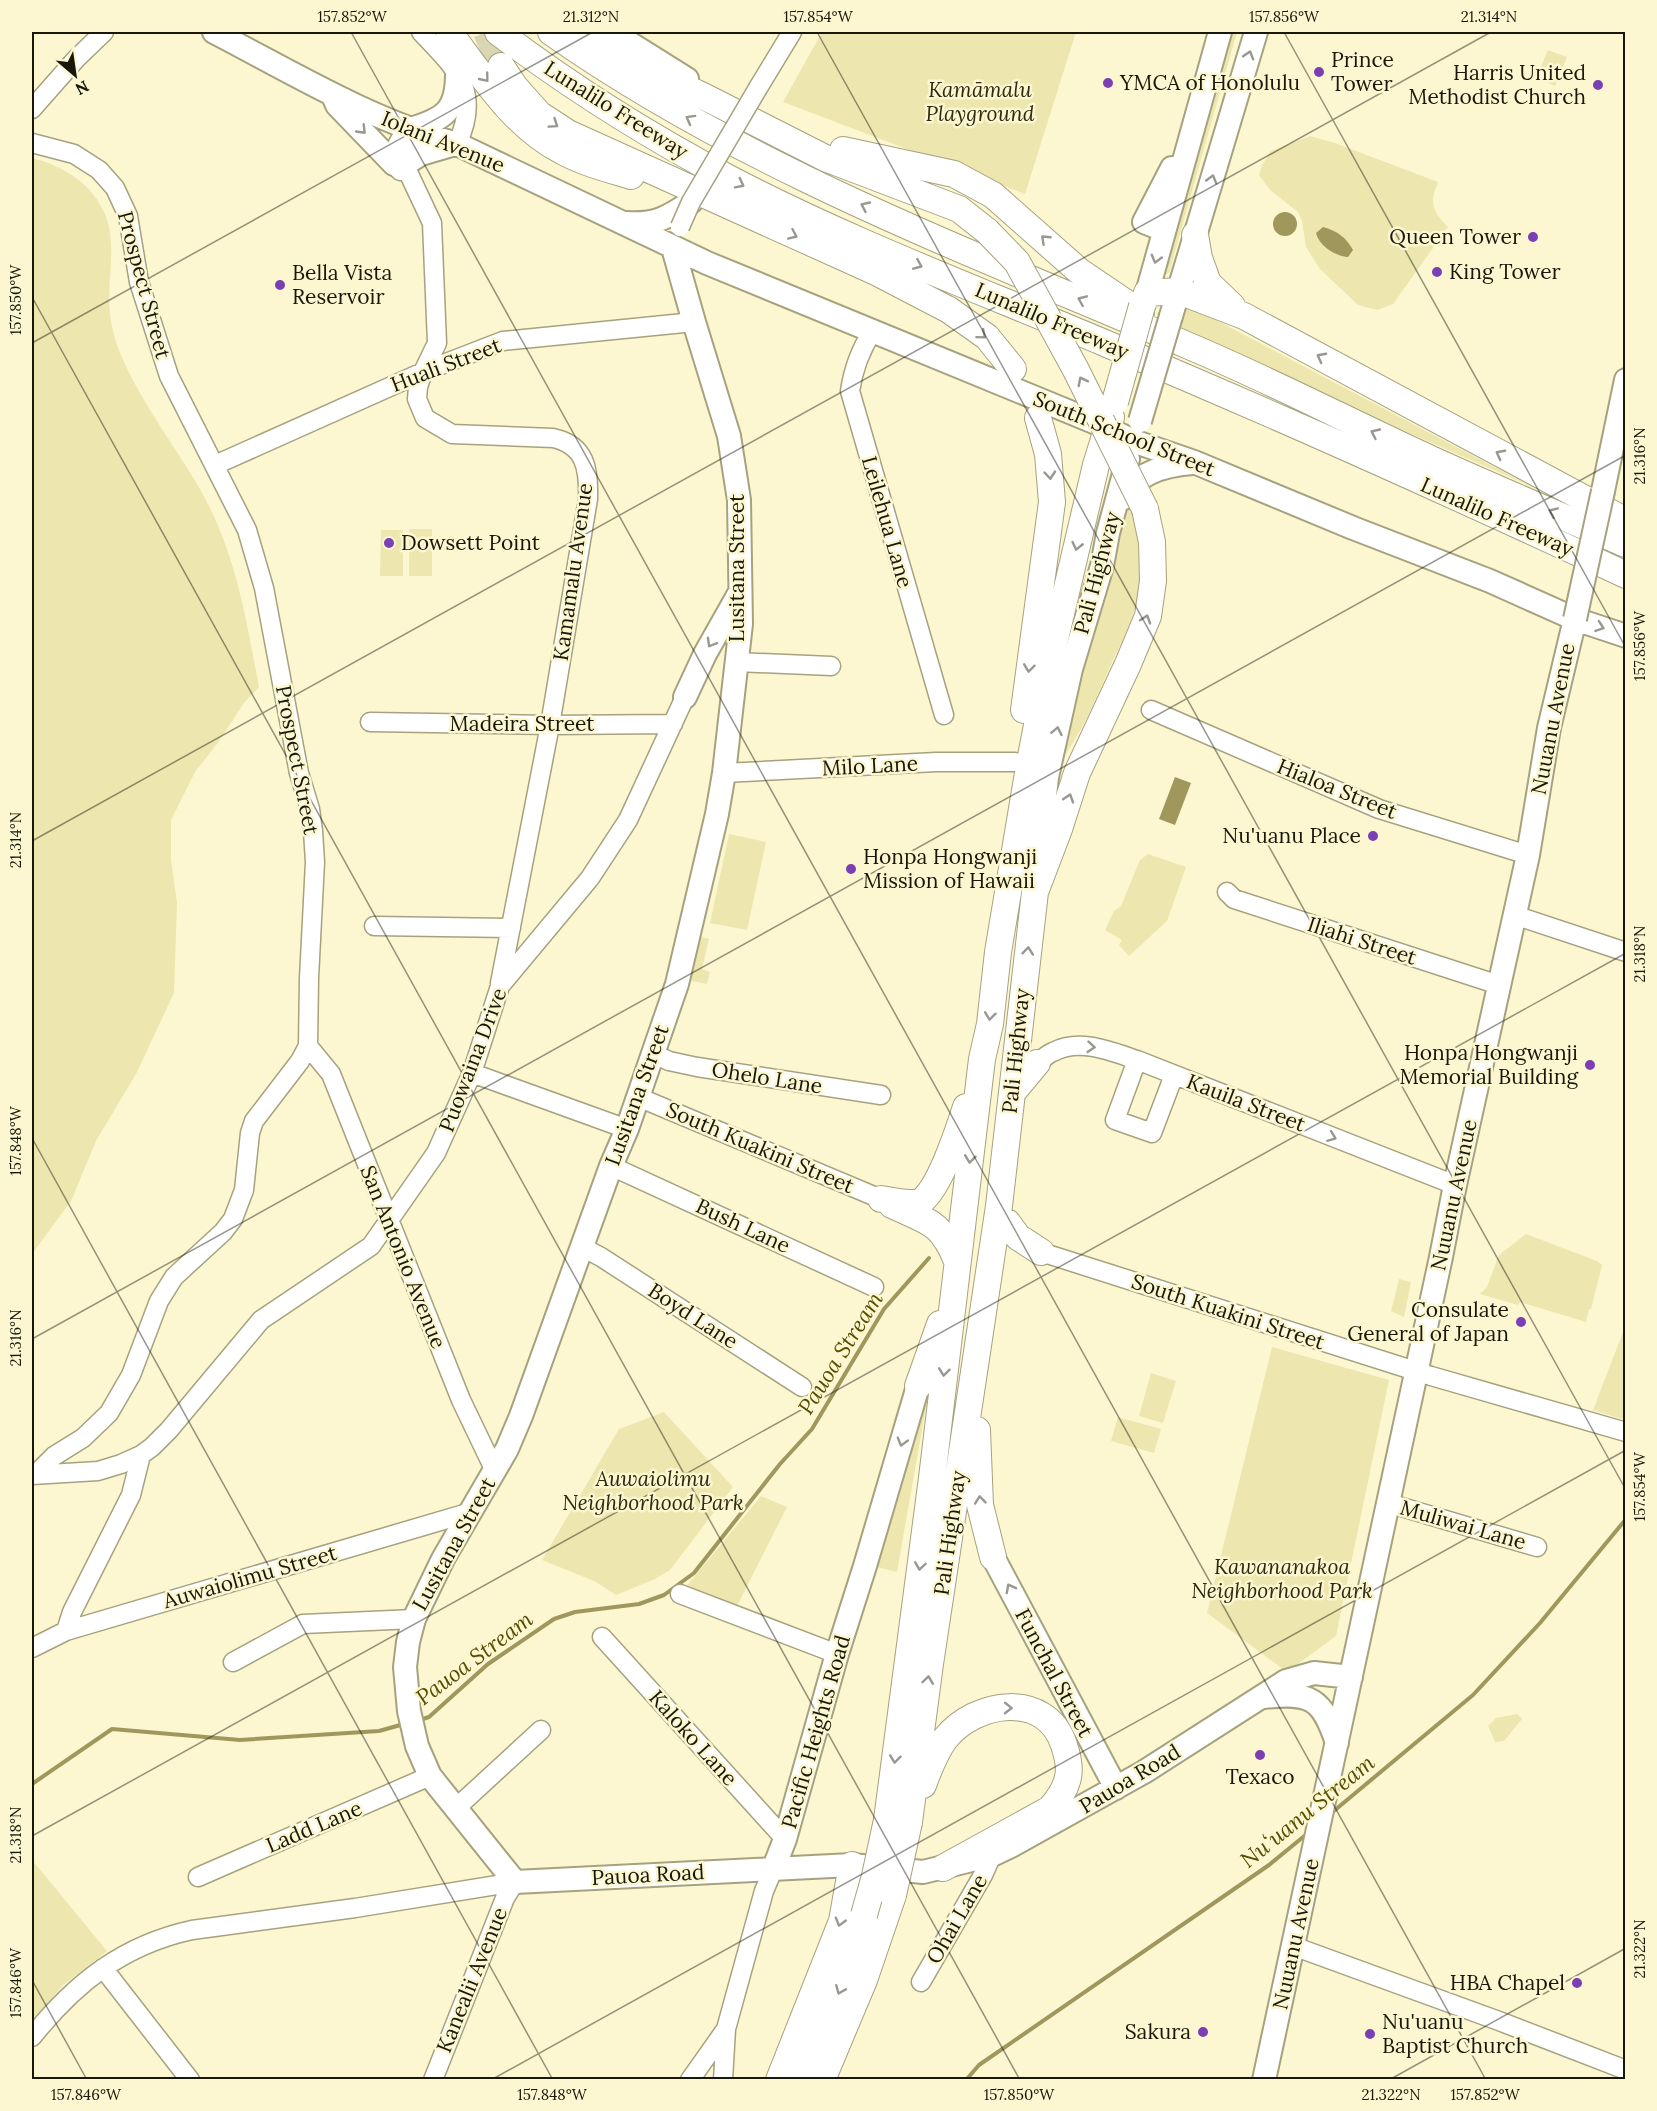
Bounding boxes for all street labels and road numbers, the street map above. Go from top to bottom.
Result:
street label: Lunalilo Freeway [539,55,693,165]
street label: Iolani Avenue [377,105,509,179]
street label: Prospect Street [112,208,177,362]
street label: Lunalilo Freeway [971,276,1133,365]
street label: Huali Street [387,331,506,398]
street label: South School Street [1029,385,1220,483]
street label: Leilehua Lane [856,453,919,591]
street label: Lunalilo Freeway [1417,471,1578,562]
street label: Kamamalu Avenue [547,481,598,663]
street label: Lusitana Street [723,493,750,642]
street label: Pali Highway [1067,509,1126,637]
street label: Nuuanu Avenue [1525,641,1580,797]
street label: Prospect Street [270,683,325,838]
street label: Madeira Street [450,710,595,737]
street label: Milo Lane [821,750,919,782]
street label: Hialoa Street [1273,752,1402,825]
street label: Iliahi Street [1304,910,1421,971]
street label: Puowaina Drive [433,984,512,1136]
street label: Pali Highway [996,987,1035,1115]
street label: Lusitana Street [598,1020,675,1169]
street label: Ohelo Lane [710,1055,824,1100]
street label: Kauila Street [1183,1068,1310,1138]
street label: South Kuakini Street [662,1096,859,1200]
street label: Nuuanu Avenue [1424,1117,1483,1273]
street label: San Antonio Avenue [354,1161,452,1352]
street label: Bush Lane [692,1192,795,1259]
street label: South Kuakini Street [1128,1268,1329,1356]
street label: Boyd Lane [643,1277,743,1355]
street label: Pali Highway [927,1469,972,1597]
street label: Lusitana Street [406,1472,502,1615]
street label: Muliwai Lane [1397,1494,1529,1555]
street label: Auwaiolimu Street [159,1539,341,1614]
street label: Funchal Street [1009,1604,1100,1743]
street label: Pacific Heights Road [775,1632,856,1832]
street label: Kaloko Lane [643,1684,743,1791]
street label: Pauoa Road [1074,1738,1185,1819]
street label: Ladd Lane [262,1794,366,1859]
street label: Nuuanu Avenue [1266,1856,1325,2012]
street label: Pauoa Road [591,1858,705,1891]
street label: Ohai Lane [920,1869,993,1968]
street label: Kanealii Avenue [430,1903,513,2056]

